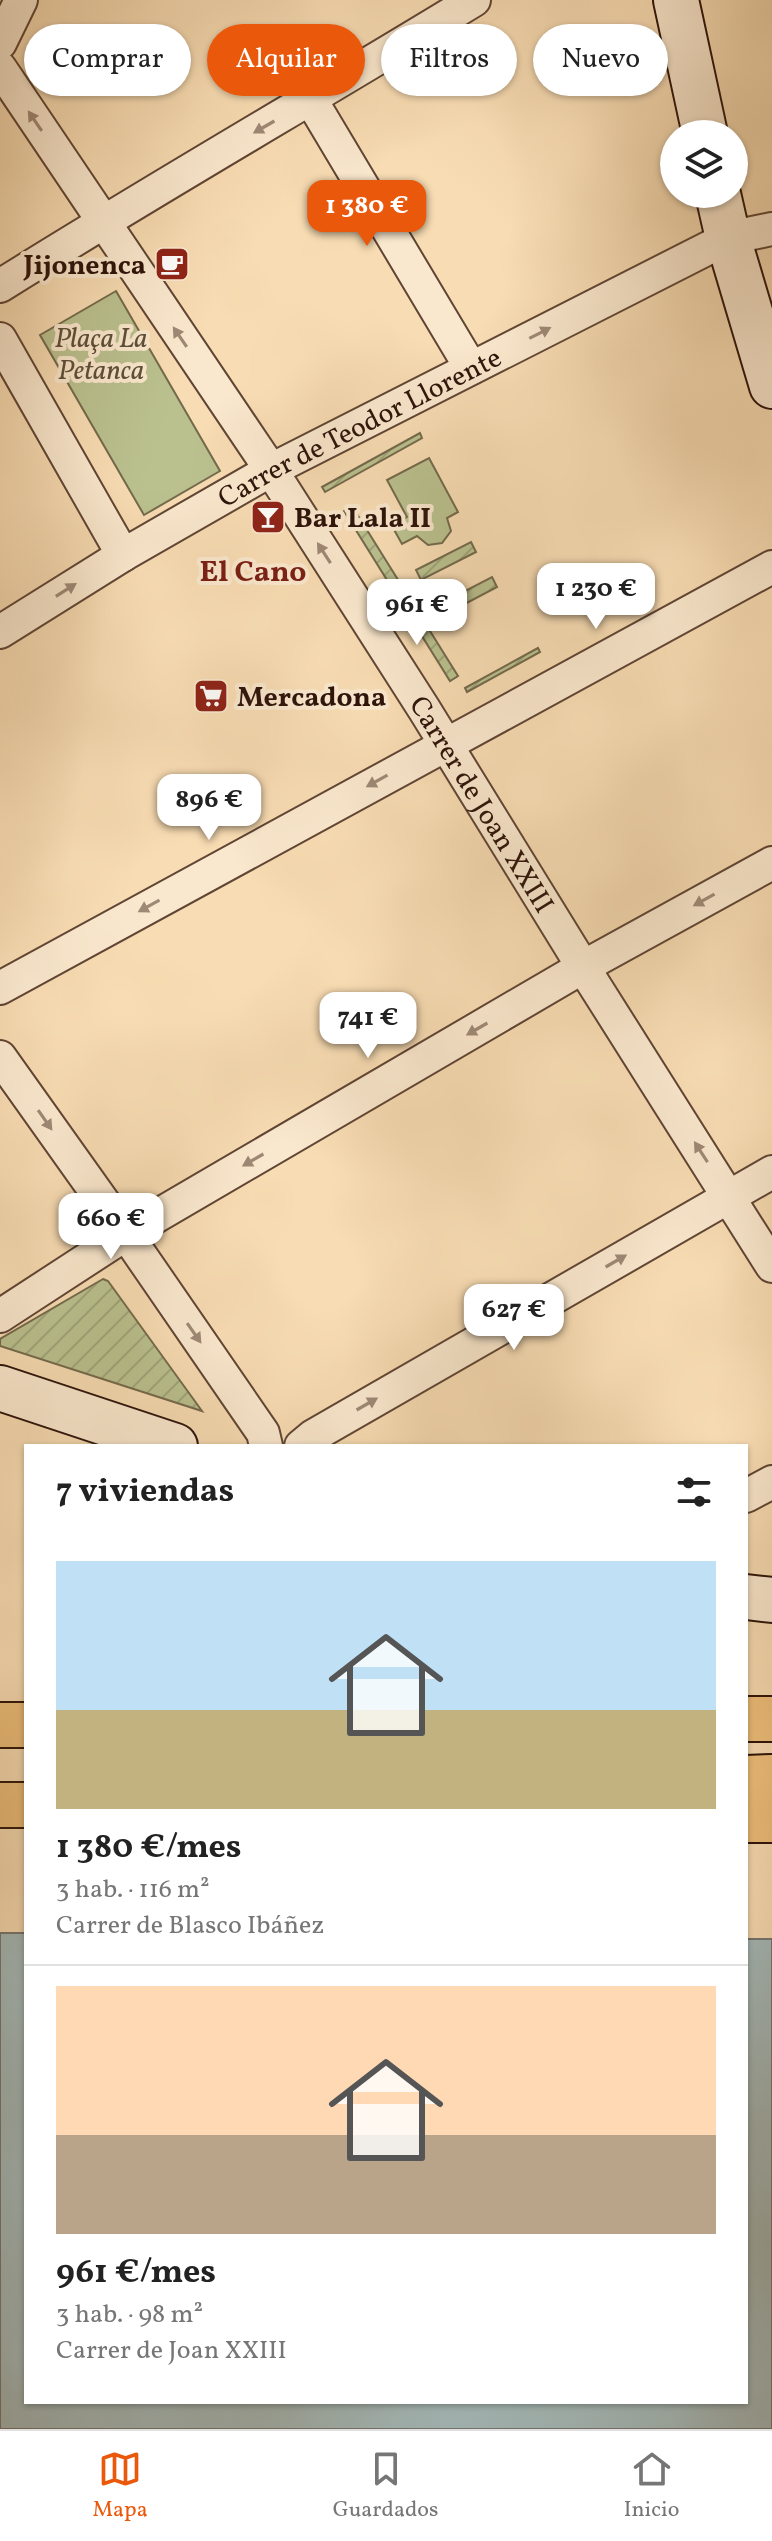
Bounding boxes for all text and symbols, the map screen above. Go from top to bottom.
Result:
chip: Comprar [24,24,191,96]
chip: Alquilar [207,24,365,96]
chip: Filtros [381,24,517,96]
chip: Nuevo [533,24,668,96]
one-way arrow [28,110,43,131]
one-way arrow [253,120,275,134]
map controls [660,120,748,208]
button: layers [660,120,748,208]
pin: 1 380 € [293,180,441,248]
text: 1 380 € [325,188,409,224]
cafe icon: Jijonenca [153,245,191,283]
place label: Jijonenca [22,247,146,286]
park label: Plaça La Petanca [54,320,148,391]
one-way arrow [173,326,188,347]
one-way arrow [529,326,552,340]
street label: Carrer de Teodor Llorente [211,339,509,518]
bar icon: Bar Lala II [249,498,287,536]
place label: Bar Lala II [294,500,431,539]
one-way arrow [318,542,332,564]
district label: El Cano [199,552,307,594]
pin: 1 230 € [522,563,670,631]
text: 1 230 € [555,571,637,607]
pin: 961 € [361,579,473,647]
one-way arrow [55,584,77,598]
text: 961 € [385,587,449,623]
supermarket icon: Mercadona [192,677,230,715]
place label: Mercadona [237,679,386,718]
street label: Carrer de Joan XXIII [399,689,562,921]
pin: 896 € [153,774,265,842]
one-way arrow [366,775,389,788]
text: 896 € [175,782,243,818]
one-way arrow [692,894,715,907]
one-way arrow [138,900,161,913]
pin: 741 € [312,992,424,1060]
text: 741 € [338,1000,398,1036]
one-way arrow [466,1022,488,1036]
one-way arrow [37,1110,52,1131]
one-way arrow [695,1141,709,1163]
one-way arrow [242,1153,264,1167]
pin: 660 € [55,1193,167,1261]
text: 660 € [77,1201,145,1237]
one-way arrow [605,1254,627,1268]
pin: 627 € [458,1284,570,1352]
text: 627 € [482,1292,546,1328]
one-way arrow [186,1323,201,1344]
one-way arrow [355,1397,378,1411]
text: 7 viviendas [56,1469,234,1516]
icon: filters [672,1470,716,1514]
icon: home [314,1613,458,1757]
text: 1 380 €/mes [56,1825,242,1872]
text: 3 hab. · 116 m² [56,1872,210,1908]
text: Carrer de Blasco Ibáñez [56,1908,324,1944]
icon: home [314,2038,458,2182]
text: 961 €/mes [56,2250,216,2297]
text: 3 hab. · 98 m² [56,2297,203,2333]
text: Carrer de Joan XXIII [56,2333,287,2369]
tab: Mapa [93,2447,148,2526]
tab: Guardados [333,2447,438,2526]
tab: Inicio [624,2447,679,2526]

